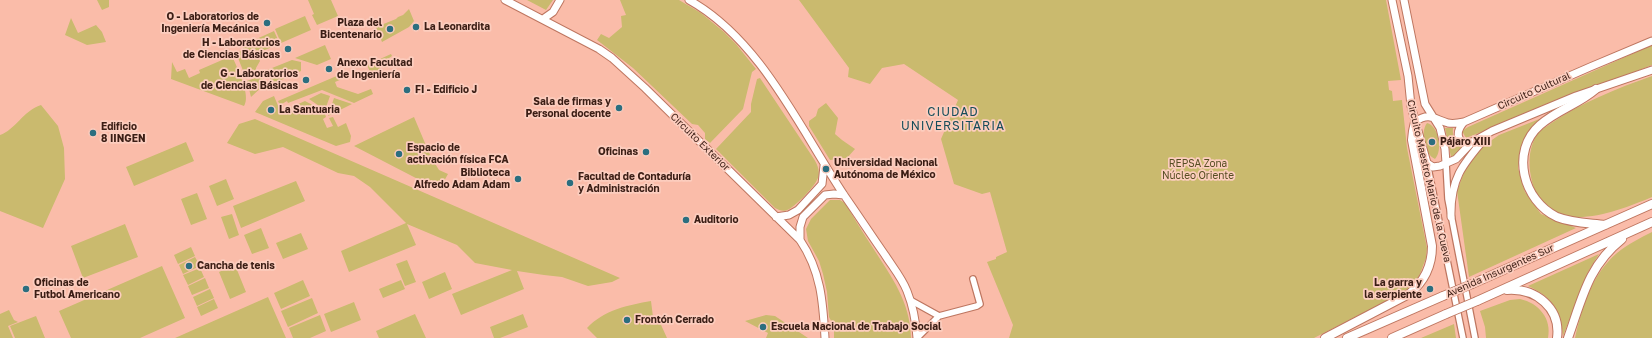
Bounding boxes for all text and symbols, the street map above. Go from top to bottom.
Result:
place label: O - Laboratorios de Ingeniería Mecánica [161,11,259,34]
place label: Plaza del Bicentenario [320,17,382,40]
marker: O - Laboratorios de Ingeniería Mecánica [262,18,272,28]
place label: La Leonardita [424,21,490,33]
marker: La Leonardita [411,22,421,32]
marker: Plaza del Bicentenario [385,24,395,34]
place label: H - Laboratorios de Ciencias Básicas [183,37,280,60]
marker: H - Laboratorios de Ciencias Básicas [283,44,293,54]
place label: Anexo Facultad de Ingeniería [337,57,412,80]
marker: Anexo Facultad de Ingeniería [324,64,334,74]
place label: G - Laboratorios de Ciencias Básicas [201,68,298,92]
street label: Circuito Cultural [1496,70,1572,112]
marker: G - Laboratorios de Ciencias Básicas [301,75,311,85]
place label: FI - Edificio J [415,84,477,96]
marker: FI - Edificio J [402,85,412,95]
place label: Sala de firmas y Personal docente [526,96,611,120]
street label: Circuito Maestro Mario de la Cueva [1404,99,1454,263]
marker: Sala de firmas y Personal docente [614,103,624,113]
place label: La Santuaria [279,104,340,116]
marker: La Santuaria [266,105,276,115]
district label: CIUDAD UNIVERSITARIA [901,105,1005,133]
street label: Circuito Exterior [668,111,732,173]
place label: Edificio 8 IINGEN [101,121,145,144]
marker: Edificio 8 IINGEN [88,128,98,138]
place label: Pájaro XIII [1440,136,1491,148]
marker: Pájaro XIII [1427,137,1437,147]
place label: Espacio de activación física FCA [407,142,509,166]
place label: Oficinas [598,146,638,158]
marker: Oficinas [641,147,651,157]
marker: Espacio de activación física FCA [394,149,404,159]
place label: Universidad Nacional Autónoma de México [834,157,938,180]
park label: REPSA Zona Núcleo Oriente [1162,158,1234,182]
marker: Universidad Nacional Autónoma de México [821,164,831,174]
place label: Biblioteca Alfredo Adam Adam [414,167,510,190]
place label: Facultad de Contaduría y Administración [578,171,691,194]
marker: Biblioteca Alfredo Adam Adam [513,174,523,184]
marker: Facultad de Contaduría y Administración [565,178,575,188]
place label: Auditorio [694,214,738,226]
marker: Auditorio [681,215,691,225]
street label: Avenida Insurgentes Sur [1444,242,1556,300]
place label: Cancha de tenis [197,260,275,272]
marker: Cancha de tenis [184,261,194,271]
place label: Oficinas de Futbol Americano [34,277,120,300]
place label: La garra y la serpiente [1364,277,1422,300]
marker: Oficinas de Futbol Americano [21,284,31,294]
marker: La garra y la serpiente [1425,284,1435,294]
place label: Frontón Cerrado [635,314,714,326]
marker: Frontón Cerrado [622,315,632,325]
place label: Escuela Nacional de Trabajo Social [771,321,941,333]
marker: Escuela Nacional de Trabajo Social [758,322,768,332]

